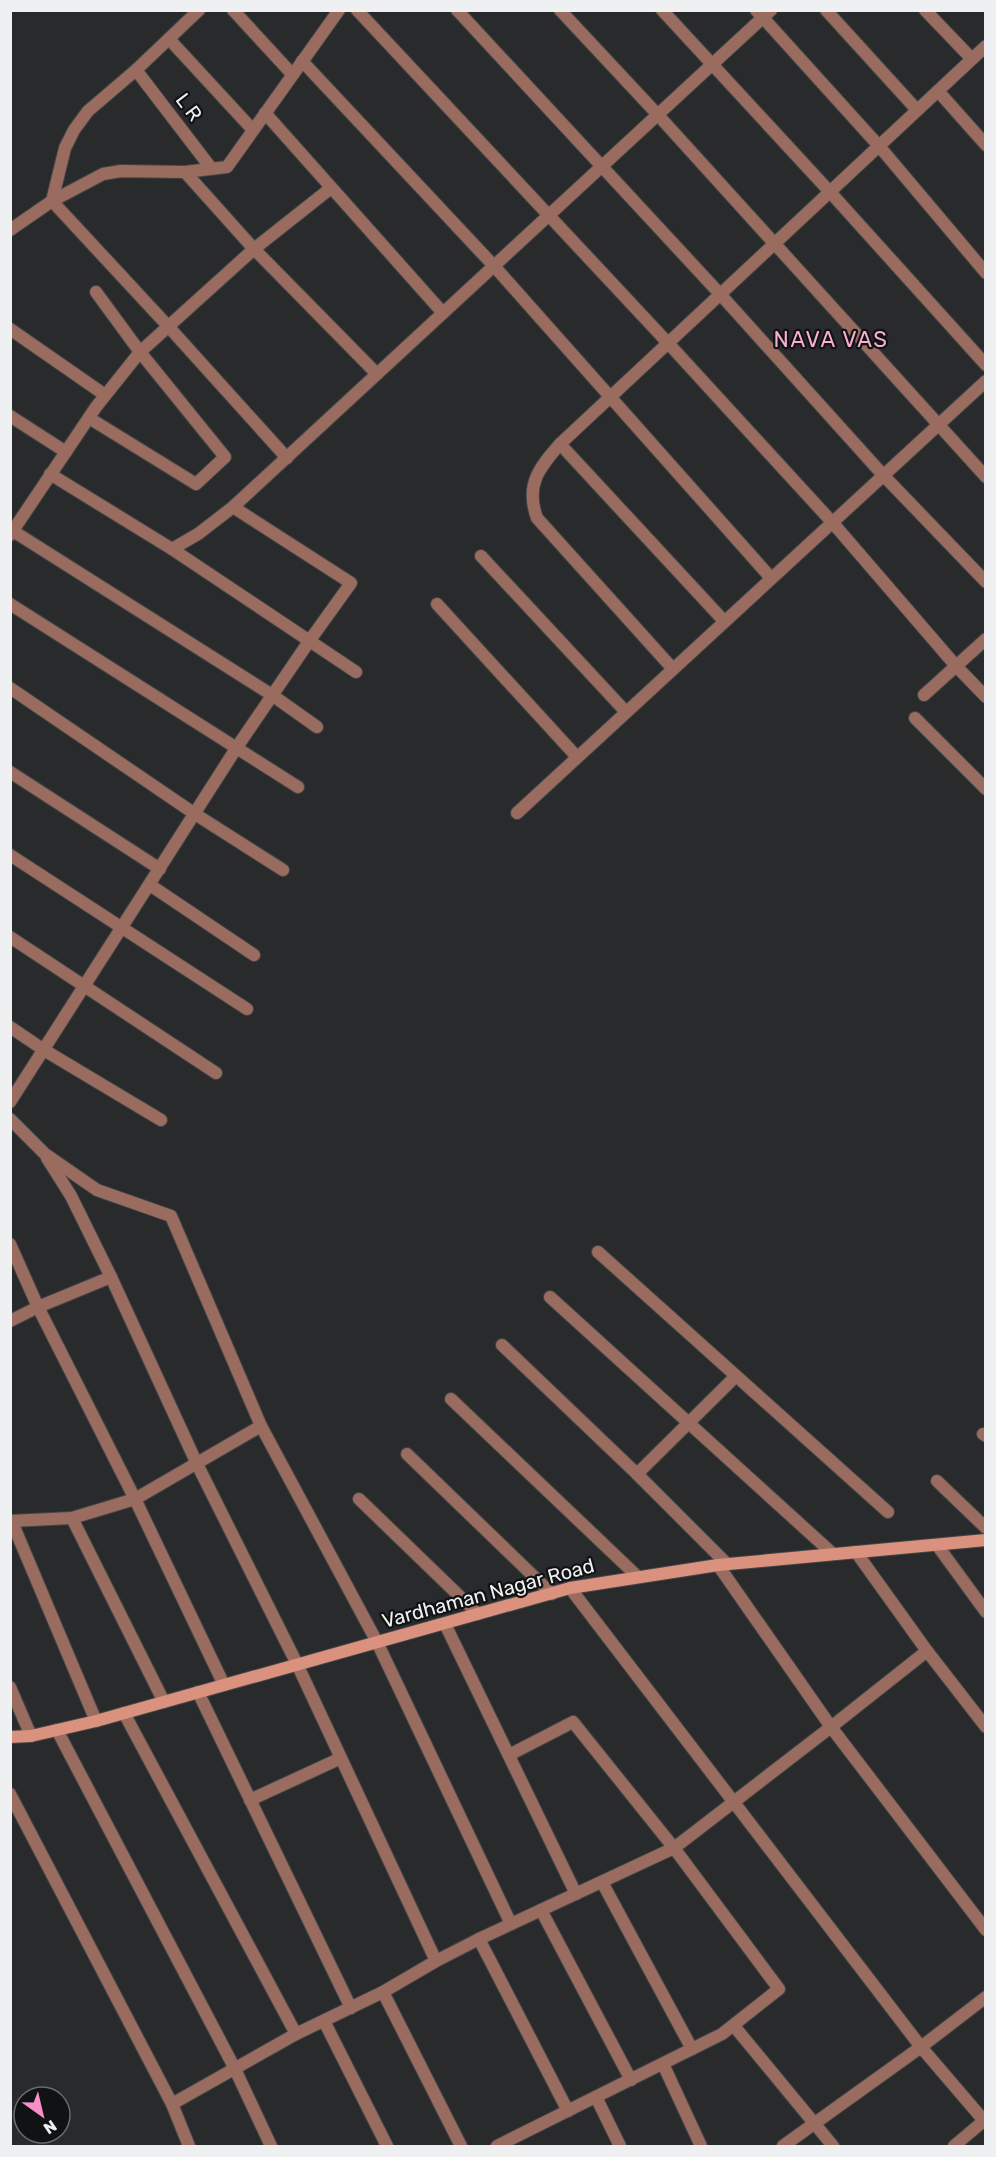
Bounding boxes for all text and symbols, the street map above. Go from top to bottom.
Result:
street label: L R [171,88,207,126]
district label: NAVA VAS [774,326,888,353]
street label: Vardhaman Nagar Road [379,1553,597,1633]
north arrow [12,2085,72,2145]
text: N [40,2116,60,2138]

